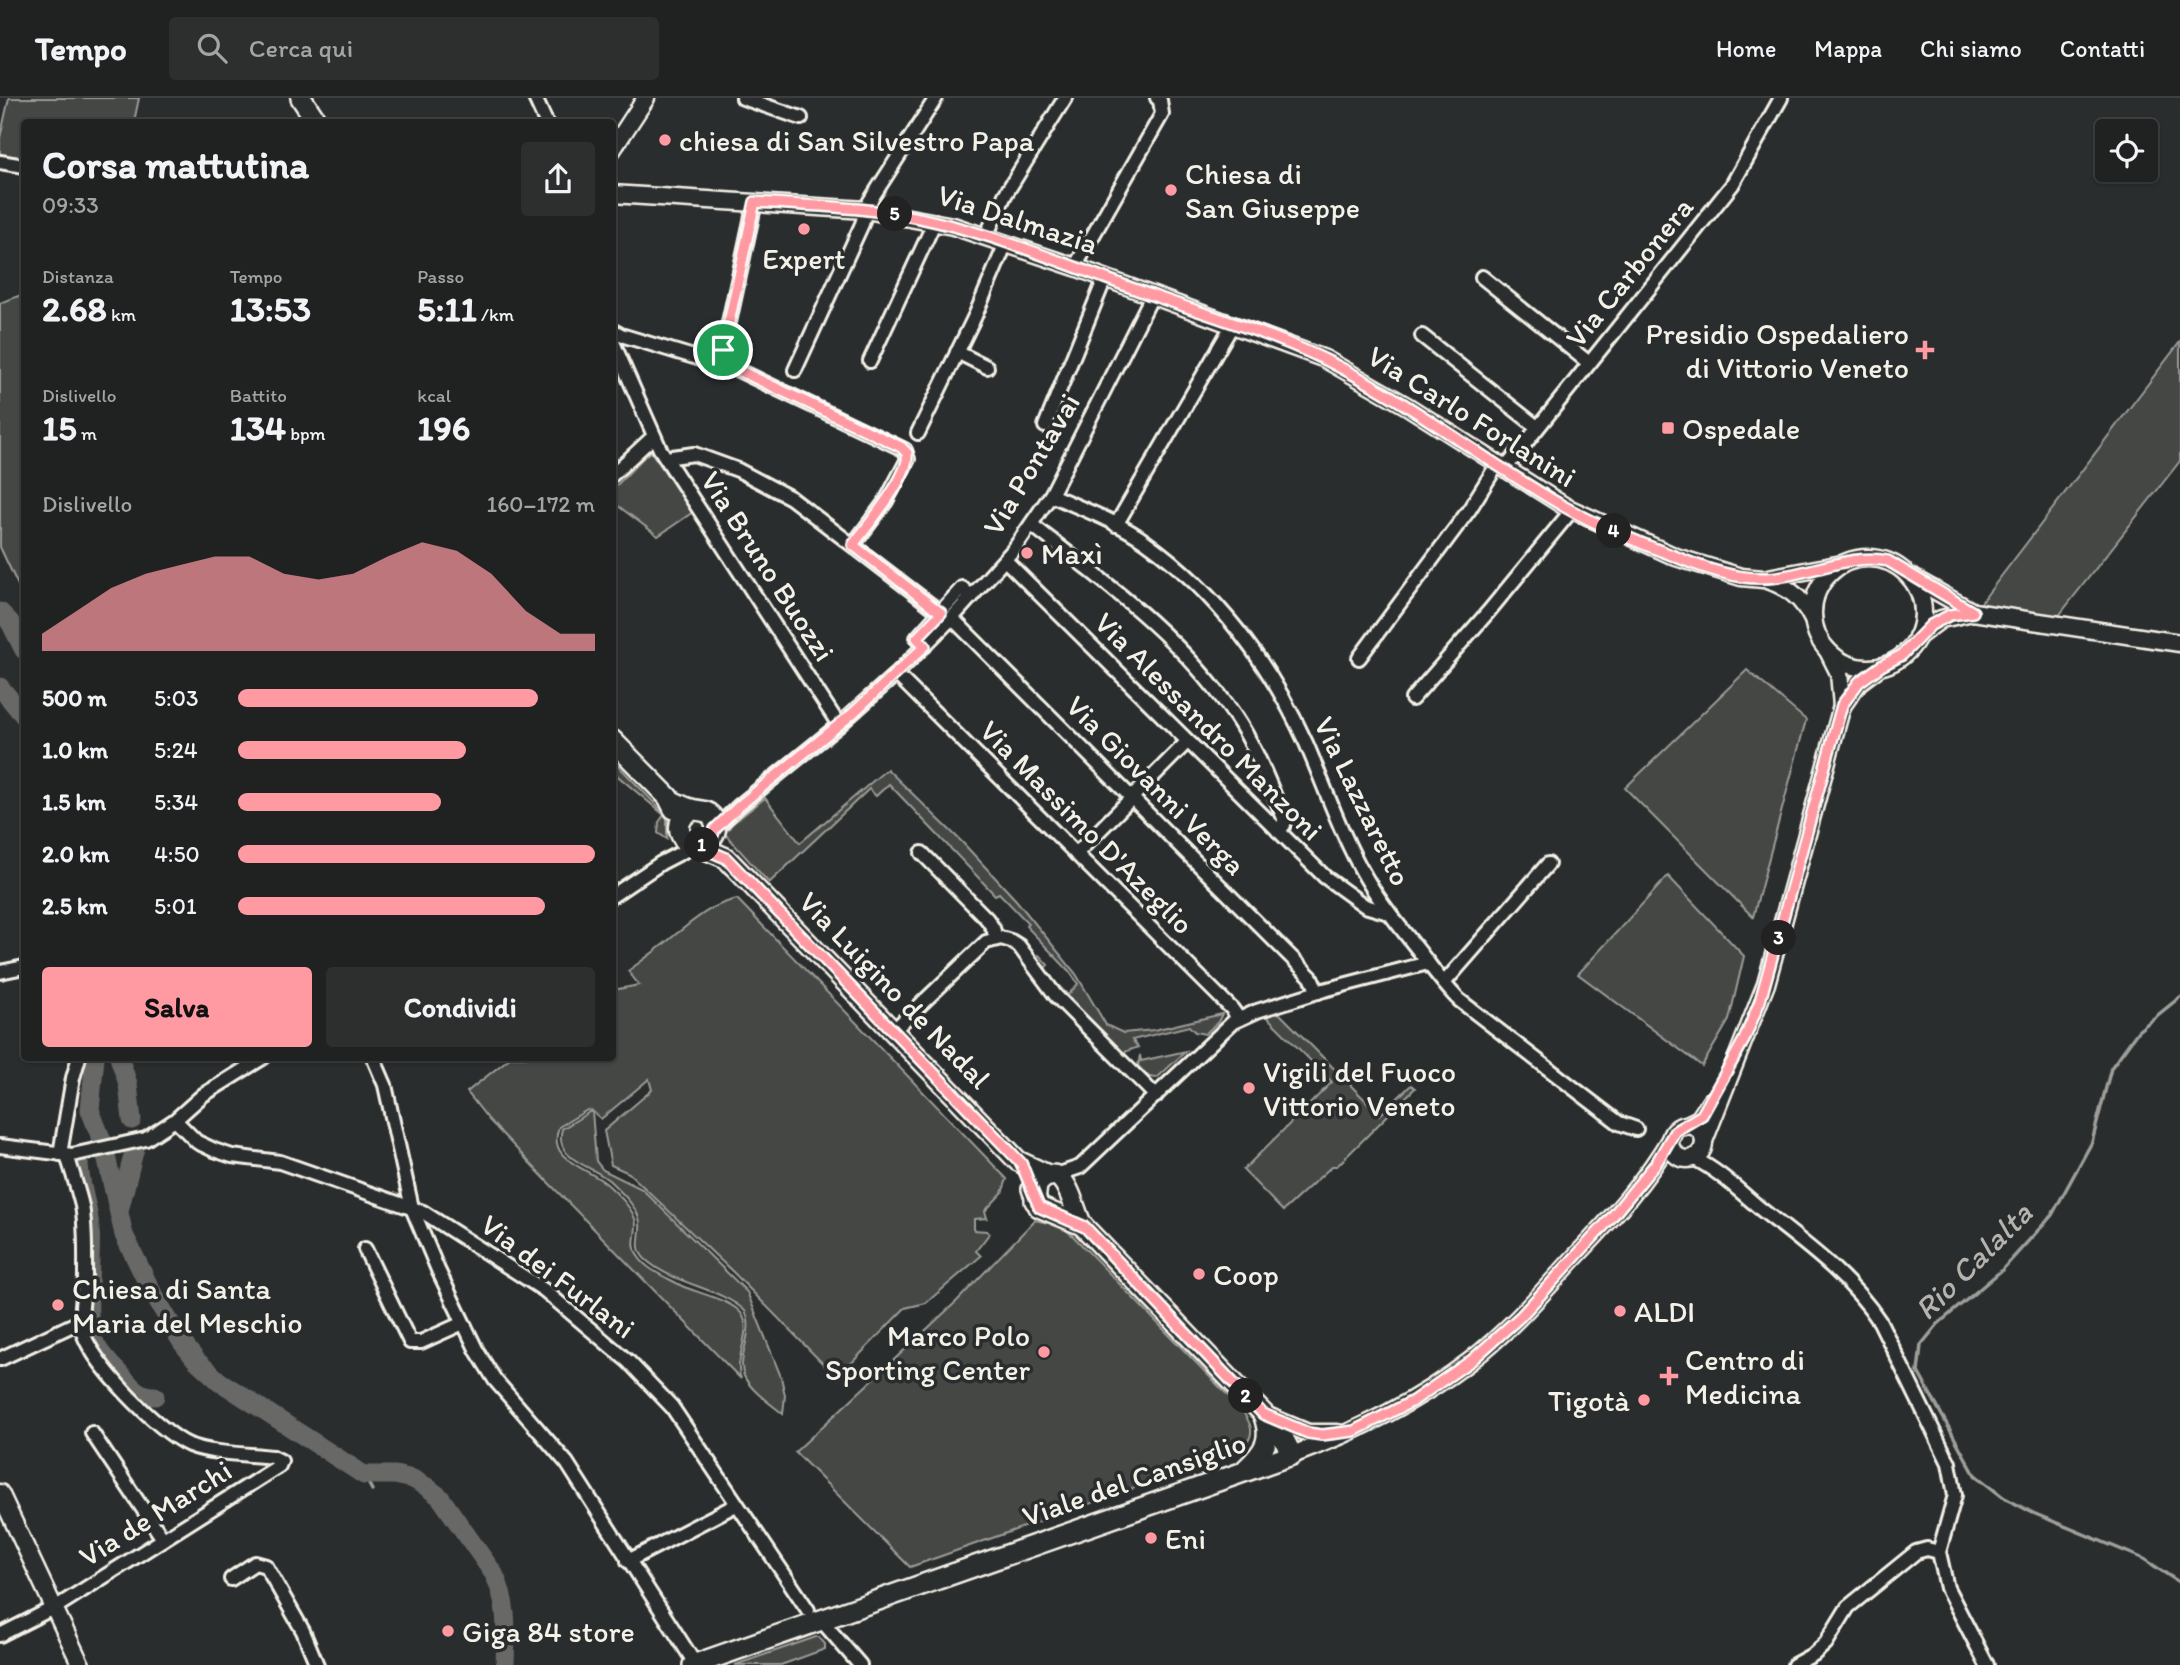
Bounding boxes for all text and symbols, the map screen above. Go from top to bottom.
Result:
search box [169,17,659,80]
text: Tempo [35,29,127,68]
icon: search [193,29,231,67]
text: Cerca qui [249,32,353,64]
text: Home [1716,34,1776,63]
text: Mappa [1814,34,1882,63]
text: Chi siamo [1920,34,2022,63]
text: Contatti [2060,34,2145,63]
map controls [2095,119,2158,182]
button: locate [2095,119,2158,182]
place label: chiesa di San Silvestro Papa [679,122,1035,159]
marker: chiesa di San Silvestro Papa [657,132,673,148]
text: Corsa mattutina [42,142,309,188]
button: share [521,142,595,216]
place label: Chiesa di San Giuseppe [1185,155,1360,226]
street label: Via Dalmazia [933,176,1103,263]
marker: Chiesa di San Giuseppe [1163,182,1179,198]
street label: Via Carbonera [1557,189,1701,355]
text: 09:33 [42,191,99,219]
pin: 5 [878,197,912,232]
text: 5 [890,202,899,225]
marker: Expert [796,221,812,237]
place label: Expert [762,240,846,277]
text: Distanza [42,265,114,288]
text: Tempo [230,265,283,288]
text: Passo [417,265,464,288]
text: 2.68 [42,288,107,330]
text: 13:53 [230,288,311,330]
text: 5:11 [417,288,477,330]
text: km [107,303,136,326]
text: /km [477,303,514,326]
place label: Presidio Ospedaliero di Vittorio Veneto [1646,315,1909,386]
pin [693,320,753,380]
icon: arrive [704,331,742,369]
street label: Via Carlo Forlanini [1361,337,1583,495]
marker: Presidio Ospedaliero di Vittorio Veneto [1915,340,1935,360]
text: Dislivello [42,384,117,407]
text: Battito [230,384,287,407]
text: kcal [417,384,451,407]
street label: Via Pontavai [974,386,1088,542]
text: 15 [42,407,77,449]
text: 134 [230,407,286,449]
text: 196 [417,407,470,449]
place label: Ospedale [1682,410,1800,447]
marker: Ospedale [1660,420,1676,436]
text: m [77,422,97,445]
text: bpm [286,422,326,445]
street label: Via Bruno Buozzi [693,464,843,668]
text: Dislivello [42,490,132,518]
text: 160–172 m [486,490,595,518]
pin: 4 [1596,514,1632,548]
text: 4 [1608,519,1619,542]
place label: Maxì [1041,535,1103,572]
marker: Maxì [1019,545,1035,561]
street label: Via Alessandro Manzoni [1087,604,1331,848]
text: 500 m [42,684,107,712]
text: 5:03 [154,684,198,712]
street label: Via Giovanni Verga [1058,687,1254,883]
street label: Via Lazzaretto [1306,710,1420,892]
street label: Via Massimo D'Azeglio [972,712,1202,942]
text: 1.0 km [42,736,108,764]
text: 5:24 [154,736,198,764]
text: 1.5 km [42,788,106,816]
text: 5:34 [154,788,198,816]
pin: 1 [684,828,720,862]
text: 1 [697,833,706,856]
text: 2.0 km [42,840,110,868]
text: 4:50 [154,840,200,868]
street label: Via Luigino de Nadal [791,883,999,1097]
text: 2.5 km [42,892,107,920]
text: 5:01 [154,892,197,920]
pin: 3 [1762,920,1796,956]
text: 3 [1773,926,1784,949]
button: Salva [42,967,312,1047]
button: Condividi [326,967,595,1047]
place label: Vigili del Fuoco Vittorio Veneto [1263,1053,1456,1124]
marker: Vigili del Fuoco Vittorio Veneto [1241,1080,1257,1096]
water label: Rio Calalta [1906,1193,2041,1328]
street label: Via dei Furlani [473,1206,643,1346]
place label: Coop [1213,1256,1279,1293]
marker: Coop [1191,1266,1207,1282]
place label: Chiesa di Santa Maria del Meschio [72,1270,303,1341]
place label: ALDI [1634,1293,1695,1330]
marker: Chiesa di Santa Maria del Meschio [50,1297,66,1313]
marker: ALDI [1612,1303,1628,1319]
place label: Marco Polo Sporting Center [825,1317,1031,1388]
place label: Centro di Medicina [1685,1341,1805,1412]
marker: Marco Polo Sporting Center [1036,1344,1052,1360]
marker: Centro di Medicina [1659,1366,1679,1386]
pin: 2 [1228,1378,1264,1414]
place label: Tigotà [1548,1382,1630,1419]
text: 2 [1241,1384,1251,1407]
marker: Tigotà [1636,1392,1652,1408]
street label: Viale del Cansiglio [1017,1423,1251,1535]
street label: Via de Marchi [72,1451,238,1575]
place label: Eni [1165,1520,1206,1557]
marker: Eni [1143,1530,1159,1546]
place label: Giga 84 store [462,1613,635,1650]
marker: Giga 84 store [440,1623,456,1639]

